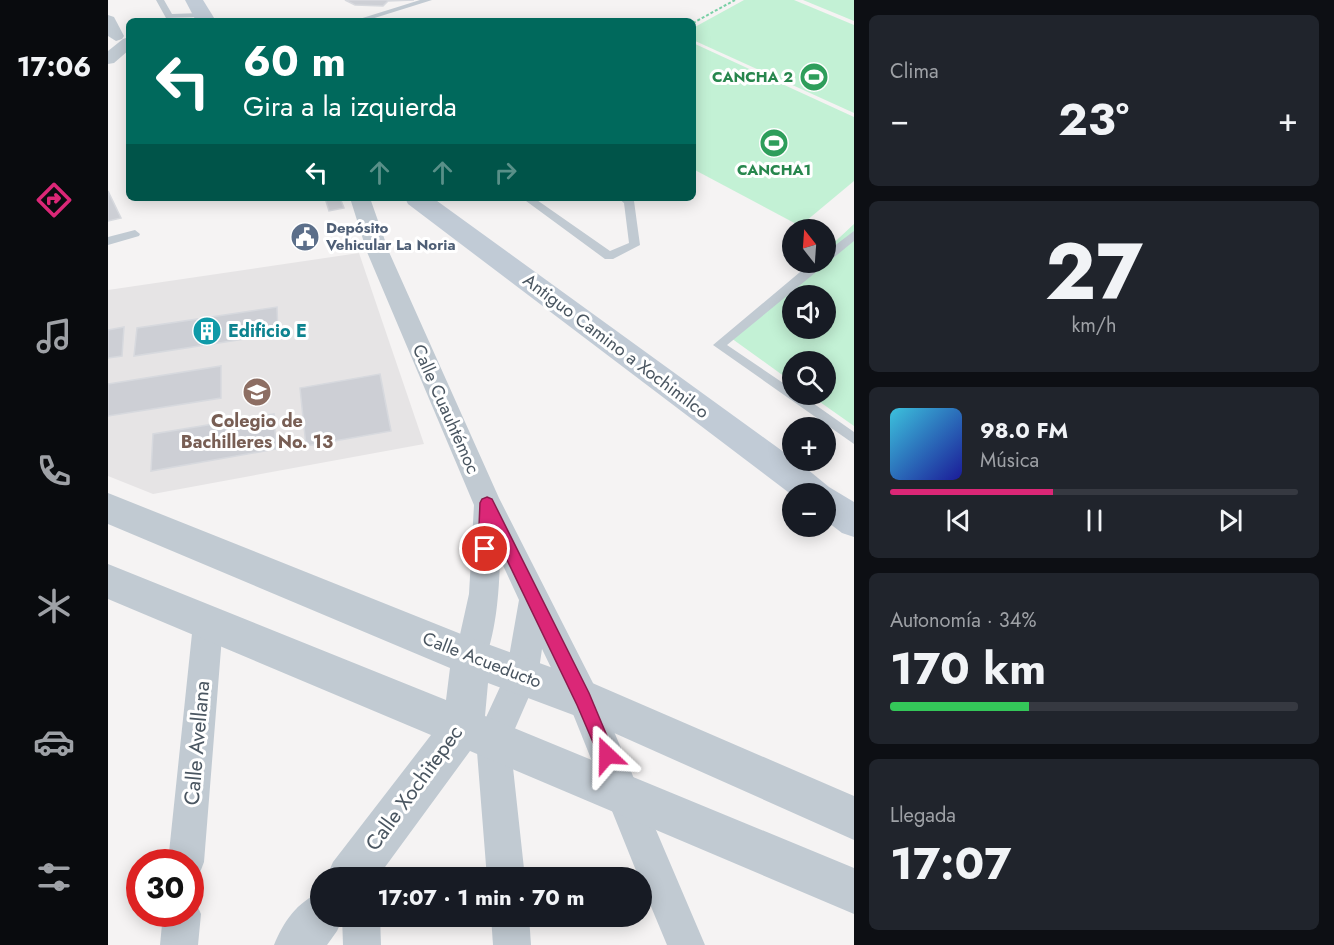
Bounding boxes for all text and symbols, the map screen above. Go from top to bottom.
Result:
text: 60 m [243,31,346,92]
icon: left [144,42,222,120]
text: 17:06 [17,47,91,86]
text: Clima [890,57,939,86]
sports icon: CANCHA 2 [798,61,830,93]
place label: CANCHA 2 [712,66,793,88]
text: Gira a la izquierda [243,87,457,126]
text: 23° [1058,87,1129,152]
text: − [890,96,909,143]
text: + [1278,96,1298,143]
sports icon: CANCHA1 [758,127,790,159]
icon: left [300,156,333,189]
icon: ahead [363,156,396,189]
icon: ahead [426,156,459,189]
icon: right [489,156,522,189]
place label: CANCHA1 [737,159,811,181]
icon: directions [33,179,75,221]
text: 27 [1045,216,1143,328]
place label: Depósito Vehicular La Noria [325,217,456,256]
north arrow [782,219,836,273]
map controls [782,219,836,537]
public building icon: Depósito Vehicular La Noria [289,221,321,253]
street label: Antiguo Camino a Xochimilco [518,267,715,425]
button: sound [782,285,836,339]
text: km/h [1071,311,1117,340]
icon: music [33,315,75,357]
building icon: Edificio E [191,315,223,347]
place label: Edificio E [228,318,307,344]
street label: Calle Cuauhtémoc [406,340,486,478]
button: search [782,351,836,405]
school or university icon: Colegio de Bachilleres No. 13 [241,376,273,408]
place label: Colegio de Bachilleres No. 13 [181,408,333,455]
text: 98.0 FM [980,414,1068,446]
button: + [782,417,836,471]
text: Música [980,446,1039,475]
icon: phone [33,450,75,492]
button: − [782,483,836,537]
icon: previous [942,504,975,537]
icon: pause [1078,504,1111,537]
icon: next [1214,504,1247,537]
pin [459,523,510,574]
icon: arrive [468,532,501,565]
icon: climate [33,585,75,627]
text: Autonomía · 34% [890,606,1036,635]
street label: Calle Acueducto [419,625,545,695]
text: 170 km [890,636,1046,701]
street label: Calle Avellana [177,680,217,806]
street label: Calle Xochitepec [358,719,470,857]
icon: car [33,721,75,763]
position arrow [575,723,639,787]
text: Llegada [890,801,956,830]
text: 17:07 [890,831,1011,896]
speed limit sign: 30 [126,849,204,927]
icon: filters [33,856,75,898]
text: 17:07 · 1 min · 70 m [378,881,584,913]

